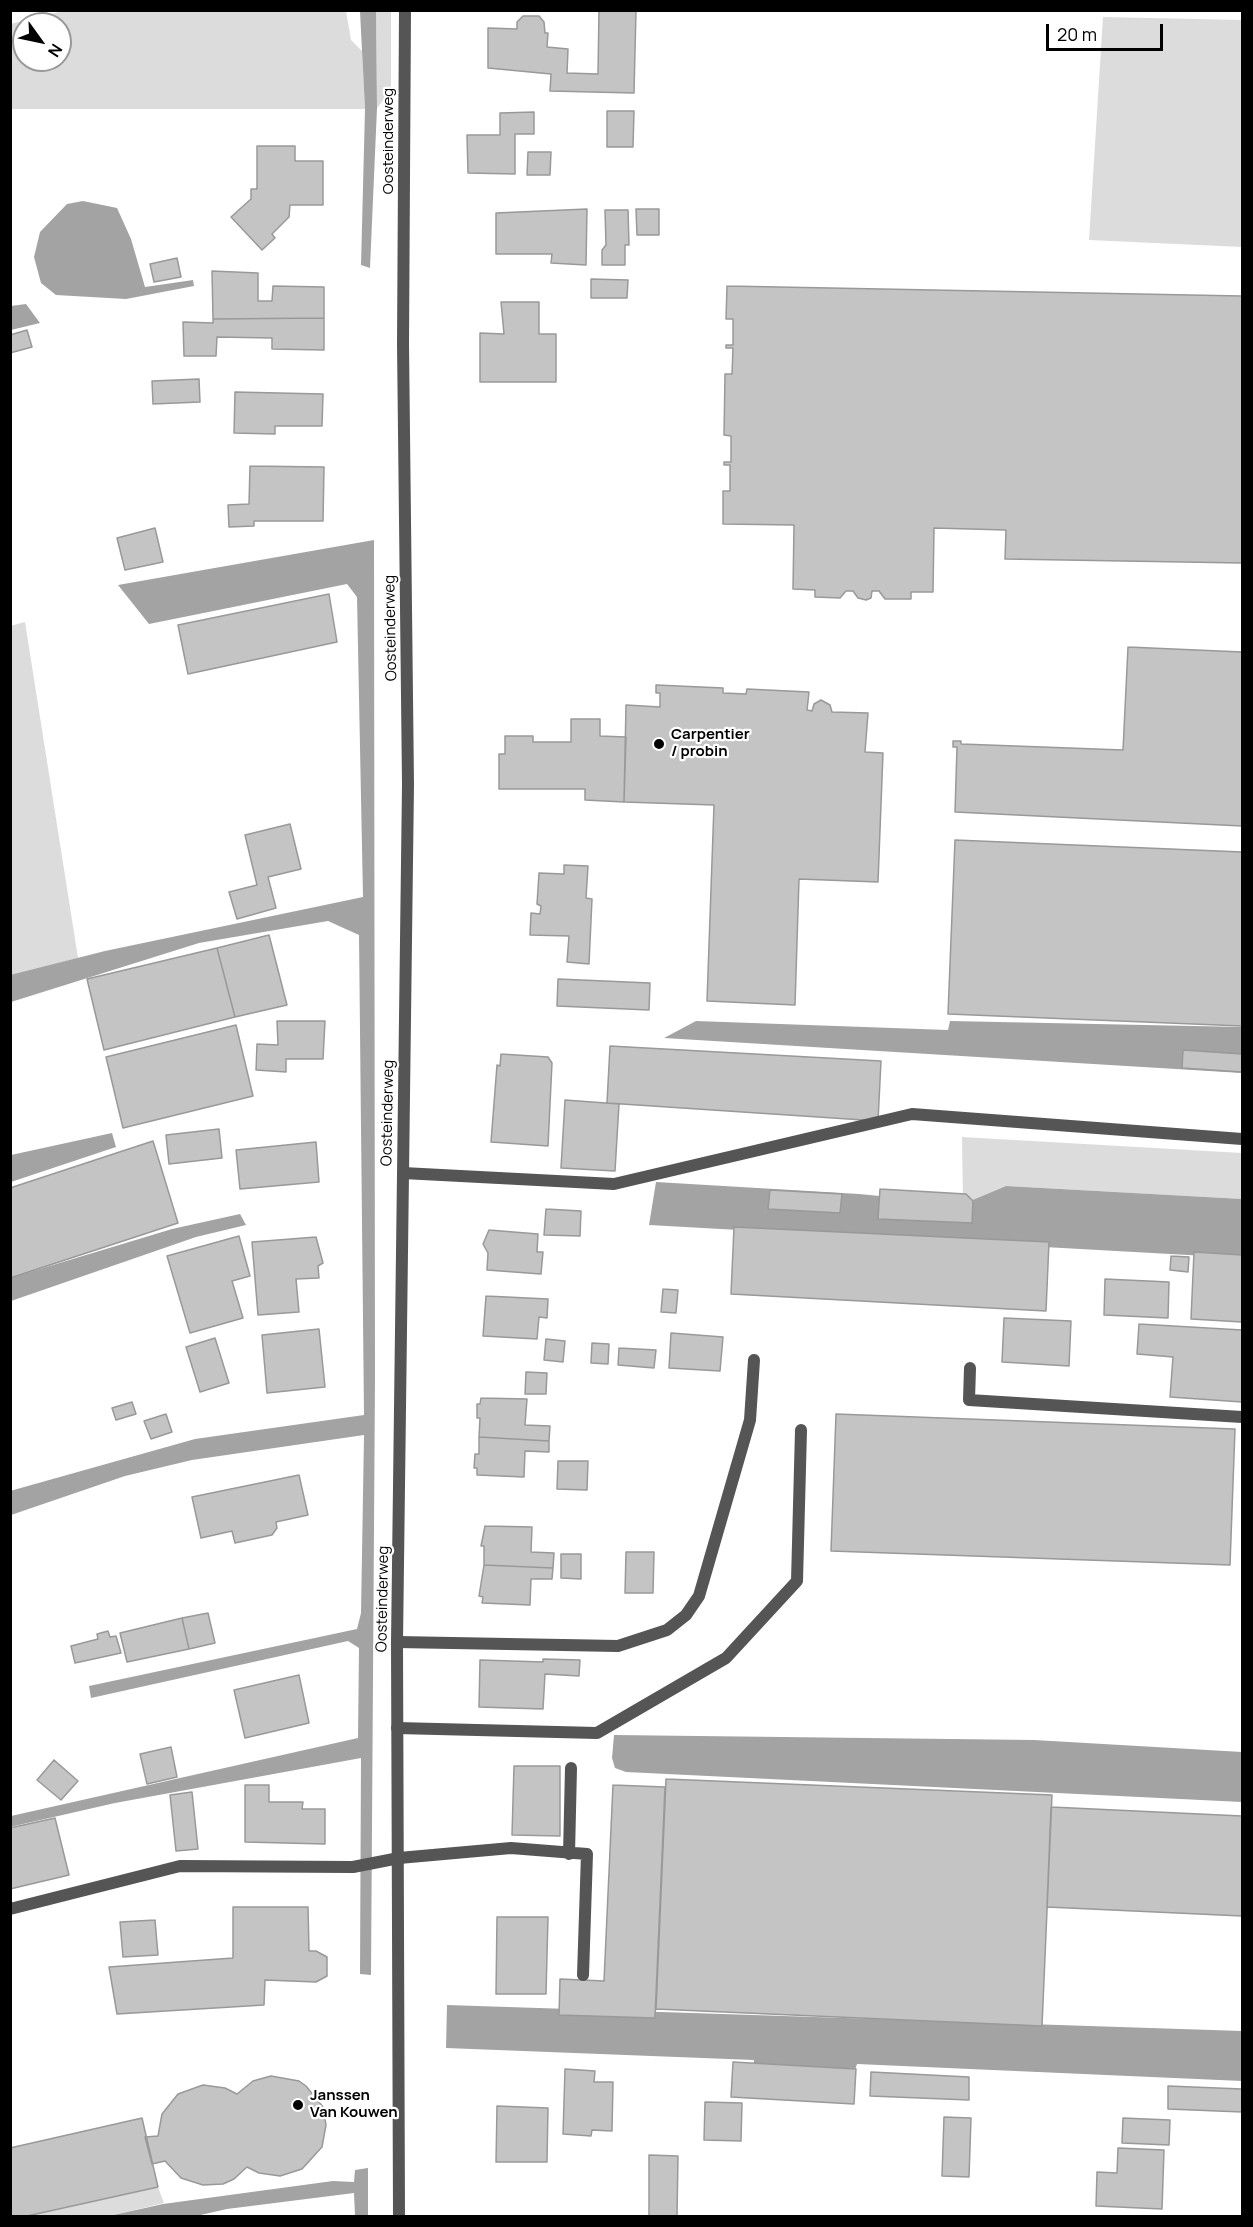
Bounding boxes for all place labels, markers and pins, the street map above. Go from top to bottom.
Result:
place label: Carpentier / probin [671,726,750,761]
marker: Carpentier / probin [652,737,666,751]
place label: Janssen Van Kouwen [310,2087,398,2122]
marker: Janssen Van Kouwen [291,2098,305,2112]

